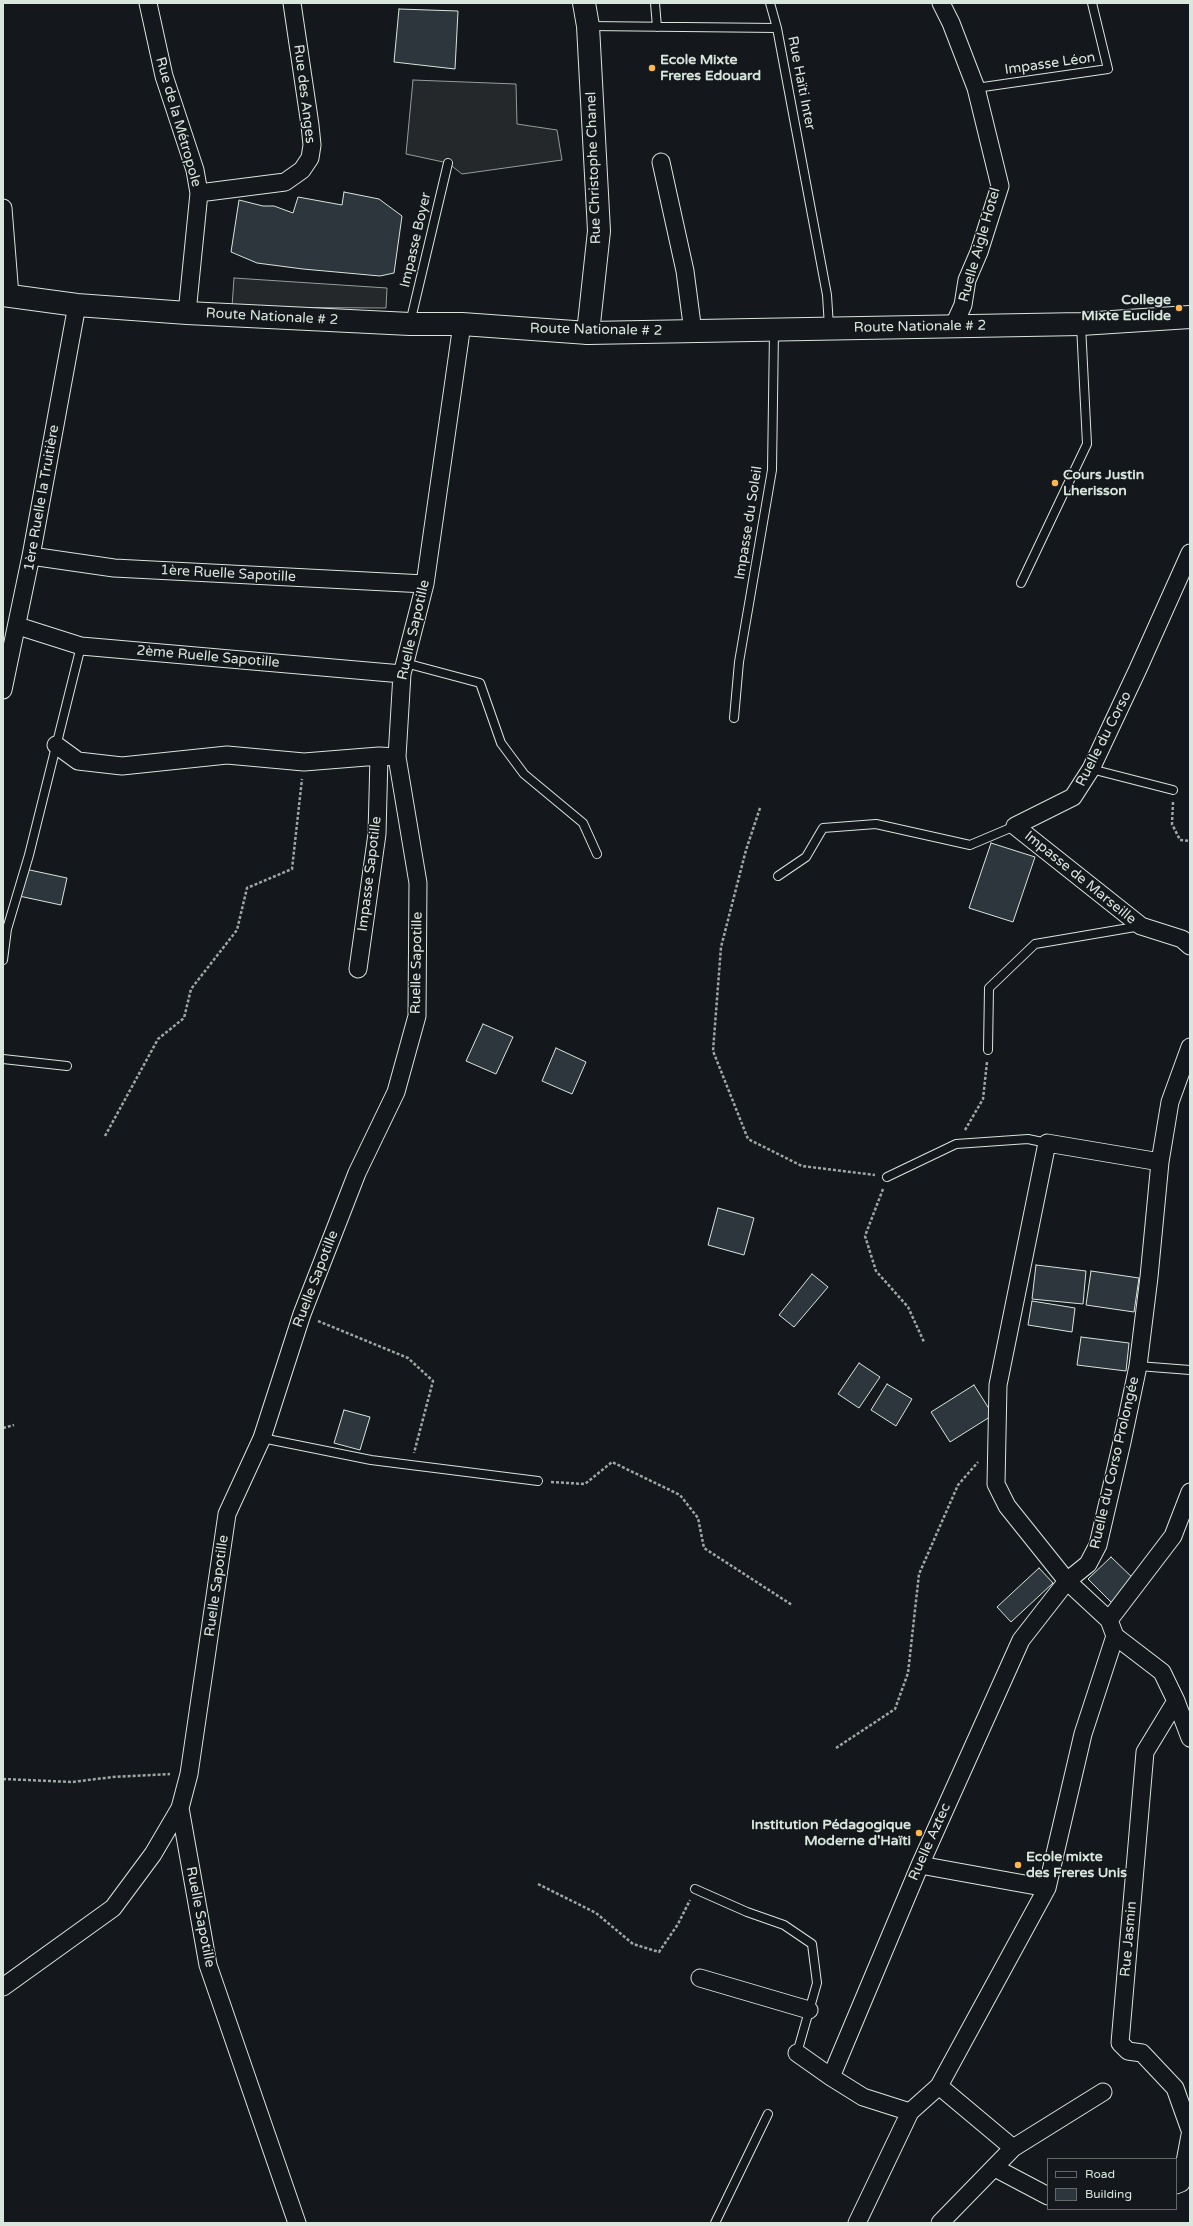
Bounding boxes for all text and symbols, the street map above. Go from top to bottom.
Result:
street label: Rue Haïti Inter [784,35,818,131]
street label: Rue des Anges [290,44,318,144]
street label: Impasse Léon [1004,49,1096,79]
place label: Ecole Mixte Freres Edouard [660,52,761,84]
street label: Rue de la Métropole [151,55,205,189]
marker: Ecole Mixte Freres Edouard [647,63,657,73]
street label: Rue Christophe Chanel [583,91,605,245]
street label: Ruelle Aigle Hotel [956,186,1004,304]
street label: Impasse Boyer [397,191,435,289]
place label: College Mixte Euclide [1081,292,1171,324]
marker: College Mixte Euclide [1174,303,1184,313]
street label: Route Nationale # 2 [205,305,339,329]
street label: Route Nationale # 2 [854,317,986,337]
street label: Route Nationale # 2 [530,320,662,340]
street label: 1ère Ruelle la Truitière [21,424,63,572]
street label: Impasse du Soleil [732,465,766,581]
place label: Cours Justin Lherisson [1063,467,1144,500]
marker: Cours Justin Lherisson [1050,478,1060,488]
street label: 1ère Ruelle Sapotille [160,562,296,586]
street label: Ruelle Sapotille [394,578,434,682]
street label: 2ème Ruelle Sapotille [136,642,280,672]
street label: Ruelle du Corso [1073,689,1135,789]
street label: Impasse Sapotille [355,815,385,933]
street label: Impasse de Marseille [1021,828,1139,928]
street label: Ruelle Sapotille [408,912,426,1014]
street label: Ruelle Sapotille [290,1228,342,1330]
street label: Ruelle du Corso Prolongée [1087,1375,1143,1551]
street label: Ruelle Sapotille [202,1534,232,1638]
street label: Ruelle Aztec [905,1801,955,1883]
place label: Institution Pédagogique Moderne d'Haïti [751,1817,911,1850]
marker: Institution Pédagogique Moderne d'Haïti [914,1828,924,1838]
place label: Ecole mixte des Freres Unis [1026,1849,1127,1882]
marker: Ecole mixte des Freres Unis [1013,1860,1023,1870]
street label: Ruelle Sapotille [182,1865,218,1969]
street label: Rue Jasmin [1117,1900,1141,1978]
legend [1047,2158,1177,2210]
text: Road [1085,2167,1115,2181]
text: Building [1085,2187,1132,2201]

